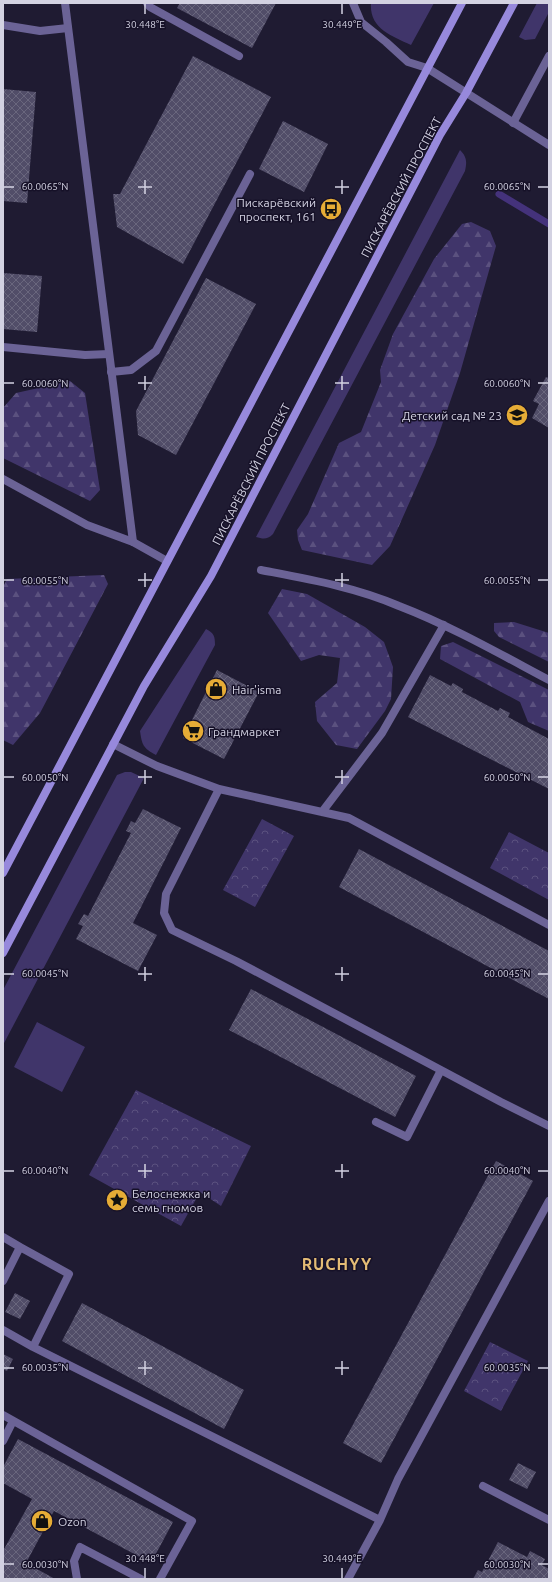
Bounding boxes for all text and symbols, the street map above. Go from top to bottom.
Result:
text: 30.448°E [125,19,165,30]
text: 30.449°E [322,19,362,30]
street label: ПИСКАРЁВСКИЙ ПРОСПЕКТ [358,114,444,259]
text: 60.0065°N [22,181,68,192]
text: 60.0065°N [484,181,530,192]
place label: Пискарёвский проспект, 161 [236,196,316,223]
bus stop icon: Пискарёвский проспект, 161 [318,196,344,222]
text: 60.0060°N [22,378,68,389]
text: 60.0060°N [484,378,530,389]
street label: ПИСКАРЁВСКИЙ ПРОСПЕКТ [210,401,293,547]
school or university icon: Детский сад № 23 [504,402,530,428]
place label: Детский сад № 23 [402,409,502,422]
text: 60.0055°N [22,575,68,586]
text: 60.0055°N [484,575,530,586]
shop icon: Hair'isma [203,676,229,702]
place label: Hair'isma [232,683,282,696]
supermarket icon: Грандмаркет [180,718,206,744]
place label: Грандмаркет [208,725,281,738]
text: 60.0050°N [22,772,68,783]
text: 60.0050°N [484,772,530,783]
text: 60.0045°N [22,968,68,979]
text: 60.0045°N [484,968,530,979]
text: 60.0040°N [22,1165,68,1176]
text: 60.0040°N [484,1165,530,1176]
place icon: Белоснежка и семь гномов [104,1187,130,1213]
place label: Белоснежка и семь гномов [132,1187,210,1214]
district label: RUCHYY [302,1255,372,1273]
text: 60.0035°N [22,1362,68,1373]
text: 60.0035°N [484,1362,530,1373]
shop icon: Ozon [29,1508,55,1534]
place label: Ozon [58,1515,87,1528]
text: 30.448°E [125,1553,165,1564]
text: 30.449°E [322,1553,362,1564]
text: 60.0030°N [22,1559,68,1570]
text: 60.0030°N [484,1559,530,1570]

